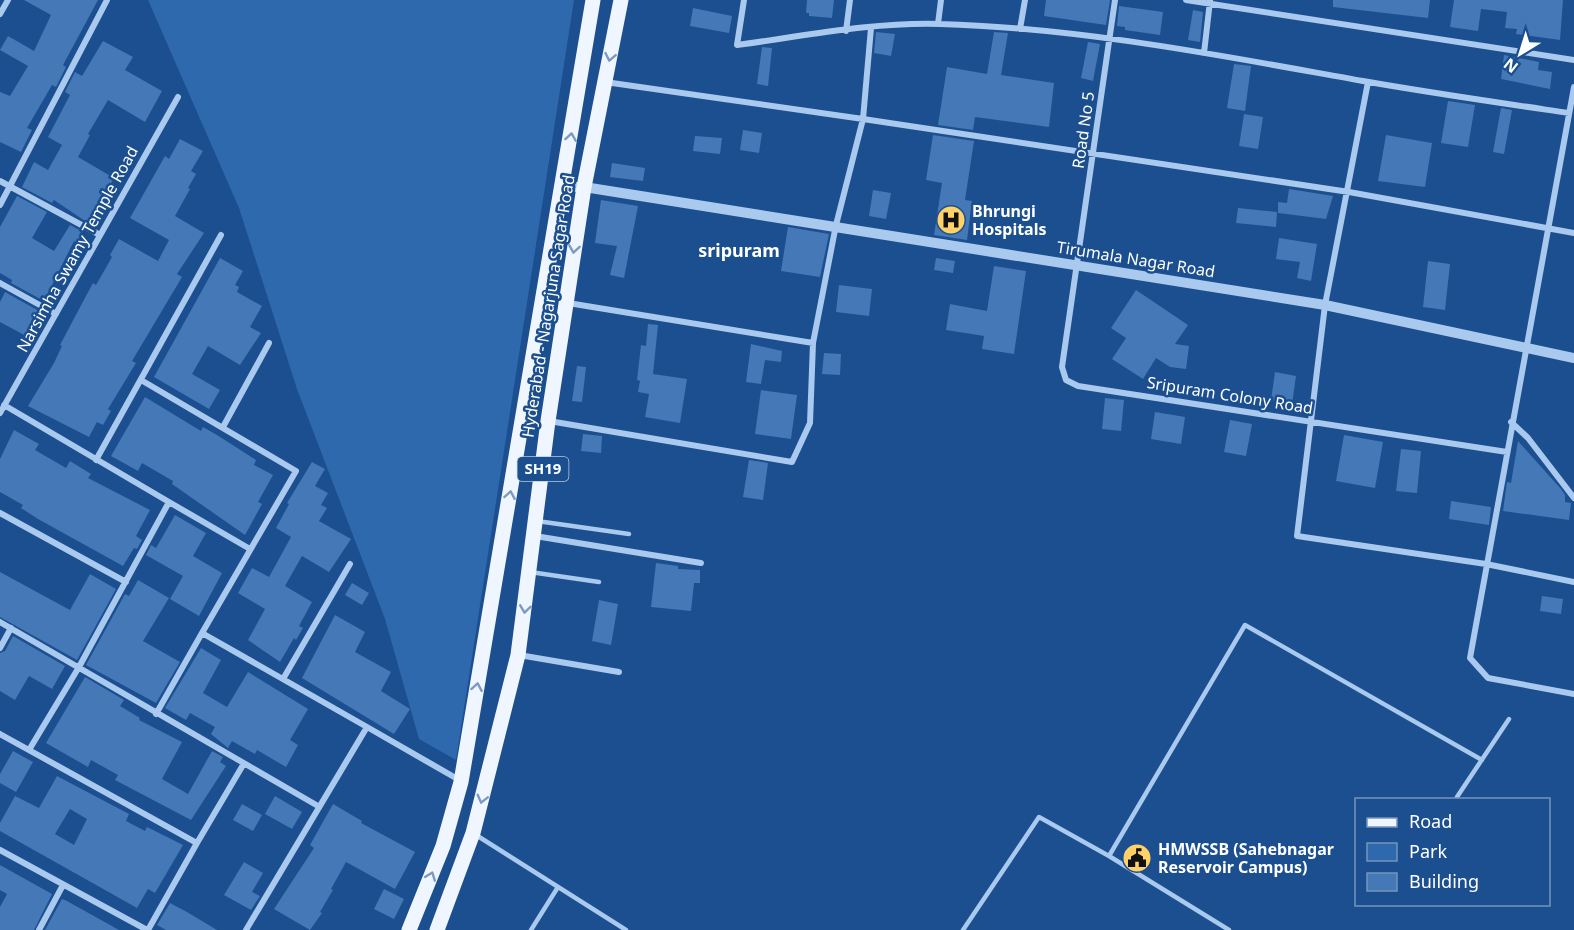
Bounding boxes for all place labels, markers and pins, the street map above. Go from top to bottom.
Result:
place label: Bhrungi Hospitals [972,200,1047,240]
hospital icon: Bhrungi Hospitals [935,204,967,236]
place label: HMWSSB (Sahebnagar Reservoir Campus) [1158,838,1334,878]
public building icon: HMWSSB (Sahebnagar Reservoir Campus) [1121,842,1153,874]

